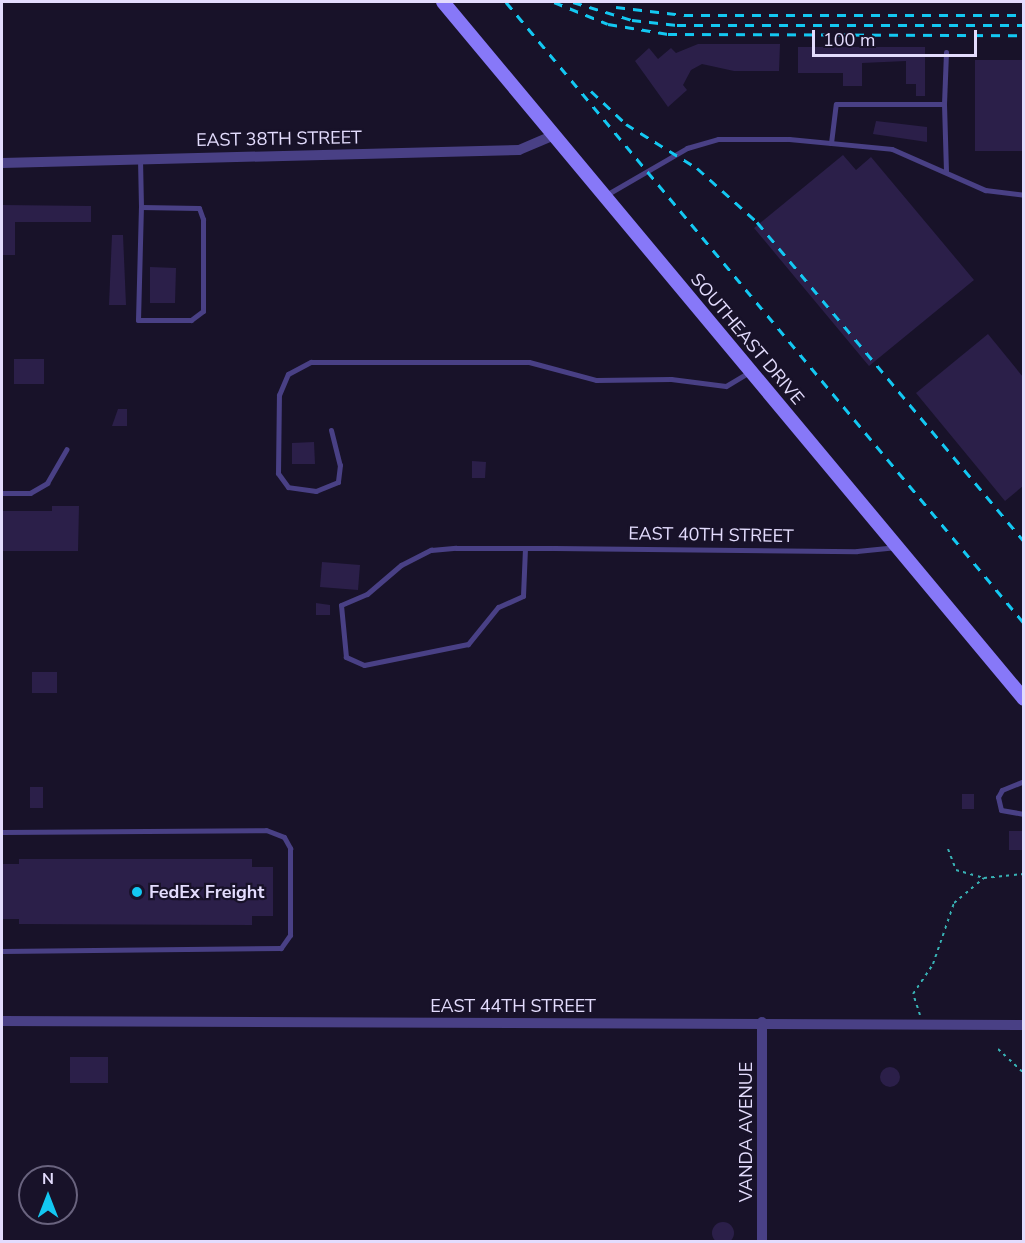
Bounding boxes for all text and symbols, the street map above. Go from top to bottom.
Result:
scale bar [815,18,980,56]
text: 100 m [823,28,875,52]
street label: EAST 38TH STREET [196,127,362,151]
street label: SOUTHEAST DRIVE [686,269,808,409]
street label: EAST 40TH STREET [628,523,794,547]
place label: FedEx Freight [149,881,264,903]
marker: FedEx Freight [130,885,144,899]
street label: EAST 44TH STREET [430,995,596,1017]
street label: VANDA AVENUE [735,1062,757,1202]
north arrow [18,1165,78,1225]
text: N [42,1168,54,1190]

